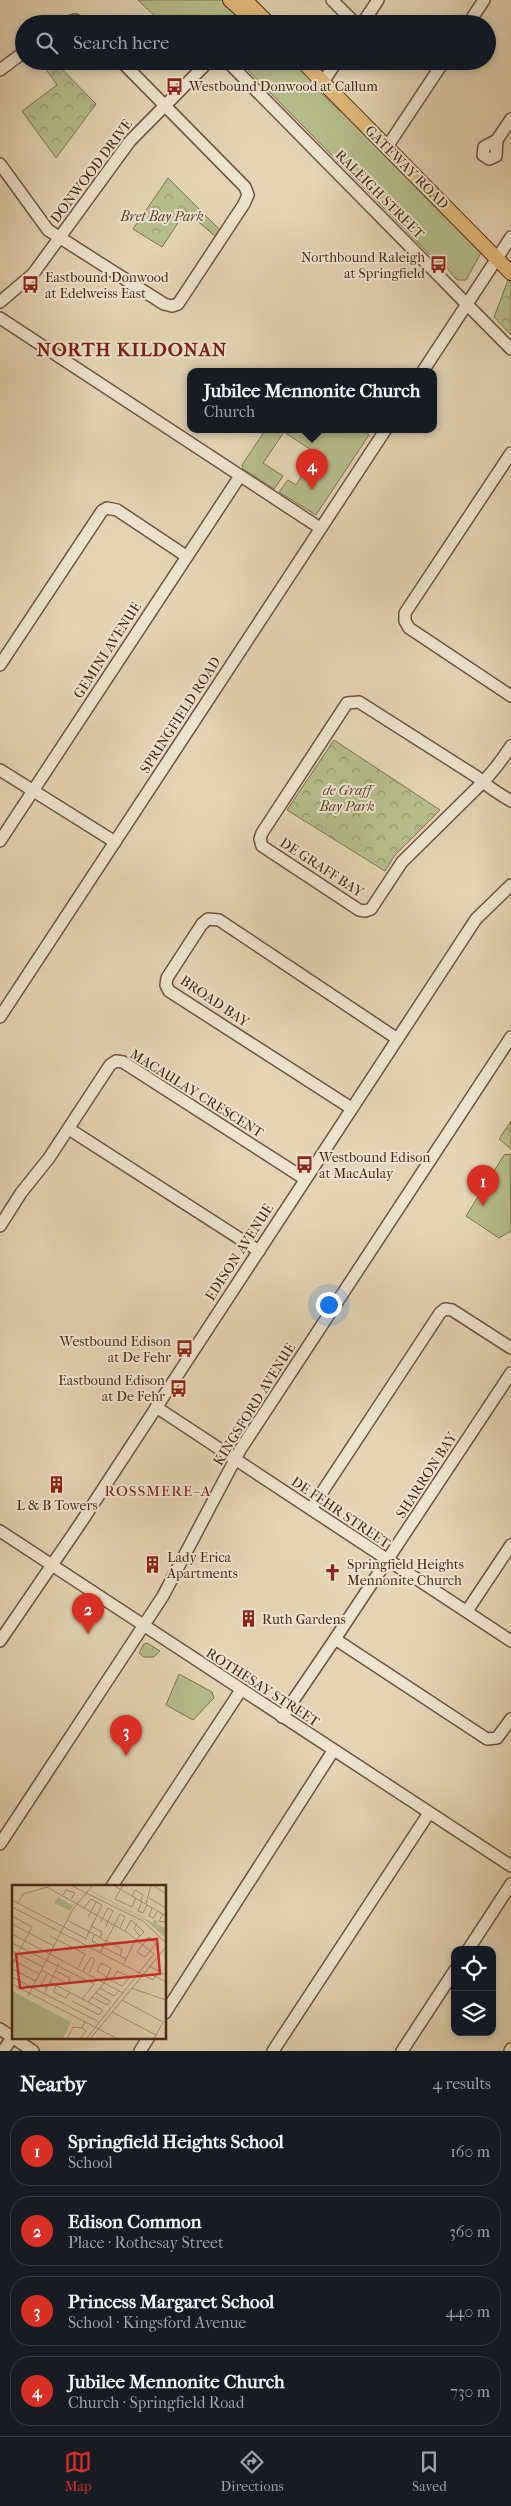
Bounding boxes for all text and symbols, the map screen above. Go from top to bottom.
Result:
search box [15,15,496,70]
icon: search [33,29,61,57]
text: Search here [73,32,169,54]
bus stop icon: Westbound Donwood at Callum [165,76,185,96]
place label: Westbound Donwood at Callum [188,78,378,95]
street label: DONWOOD DRIVE [47,116,136,226]
street label: GATEWAY ROAD [361,122,452,213]
street label: RALEIGH STREET [332,146,428,243]
park label: Bret Bay Park [119,208,204,225]
place label: Northbound Raleigh at Springfield [301,249,425,282]
bus stop icon: Northbound Raleigh at Springfield [429,255,449,275]
place label: Eastbound Donwood at Edelweiss East [45,269,169,302]
bus stop icon: Eastbound Donwood at Edelweiss East [21,275,41,295]
district label: NORTH KILDONAN [37,339,227,361]
popup [187,368,437,433]
text: Jubilee Mennonite Church [204,380,420,402]
text: Church [204,402,255,421]
pin: 4 [296,449,328,490]
street label: GEMINI AVENUE [70,598,145,702]
street label: SPRINGFIELD ROAD [136,654,225,777]
park label: de Graff Bay Park [318,782,375,815]
street label: DE GRAFF BAY [277,834,367,901]
street label: BROAD BAY [177,972,253,1031]
street label: MACAULAY CRESCENT [127,1045,267,1142]
place label: Westbound Edison at MacAulay [318,1149,430,1182]
bus stop icon: Westbound Edison at MacAulay [295,1155,315,1175]
pin: 1 [467,1165,499,1206]
street label: EDISON AVENUE [202,1200,277,1304]
your location [316,1292,342,1318]
place label: Westbound Edison at De Fehr [59,1333,171,1366]
bus stop icon: Westbound Edison at De Fehr [175,1339,195,1359]
street label: KINGSFORD AVENUE [210,1339,299,1469]
place label: Eastbound Edison at De Fehr [58,1372,165,1405]
bus stop icon: Eastbound Edison at De Fehr [169,1378,189,1398]
street label: SHARRON BAY [392,1429,461,1521]
street label: DE FEHR STREET [288,1473,394,1552]
building icon: L & B Towers [47,1475,67,1495]
district label: ROSSMERE–A [105,1482,211,1500]
place label: L & B Towers [16,1497,98,1514]
place label: Lady Erica Apartments [166,1549,238,1582]
building icon: Lady Erica Apartments [143,1555,163,1575]
place label: Springfield Heights Mennonite Church [347,1556,464,1589]
church icon: Springfield Heights Mennonite Church [323,1562,343,1582]
pin: 2 [72,1593,104,1634]
building icon: Ruth Gardens [238,1609,258,1629]
place label: Ruth Gardens [262,1611,346,1628]
street label: ROTHESAY STREET [203,1644,323,1731]
pin: 3 [110,1715,142,1756]
inset map [12,1885,166,2038]
map controls [451,1946,496,2036]
button: locate [451,1946,496,1991]
button: layers [451,1991,496,2036]
text: Nearby [20,2072,86,2096]
text: 4 results [433,2074,491,2093]
text: Springfield Heights School [68,2131,284,2153]
text: 1 [34,2142,40,2161]
text: 160 m [450,2142,490,2161]
text: School [68,2153,113,2172]
text: Edison Common [68,2211,202,2233]
text: 2 [33,2222,41,2241]
text: 360 m [449,2222,490,2241]
text: Place · Rothesay Street [68,2233,224,2252]
text: Princess Margaret School [68,2291,274,2313]
text: 3 [34,2302,40,2321]
text: 440 m [445,2302,490,2321]
text: School · Kingsford Avenue [68,2313,246,2332]
text: Jubilee Mennonite Church [68,2371,285,2393]
text: 4 [32,2382,42,2401]
text: 730 m [450,2382,490,2401]
text: Church · Springfield Road [68,2393,244,2412]
tab: Map [64,2448,92,2495]
tab: Directions [221,2448,284,2495]
tab: Saved [412,2448,447,2495]

